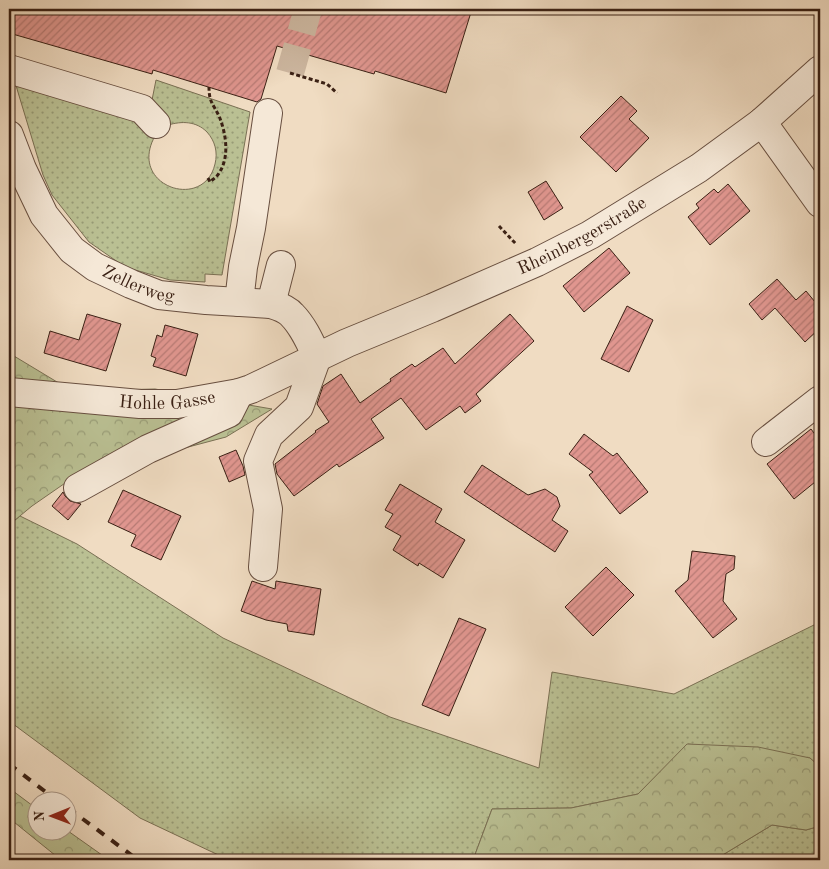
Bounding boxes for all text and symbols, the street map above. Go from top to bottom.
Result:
street label: Rheinbergerstraße [515,194,650,278]
street label: Zellerweg [99,263,176,306]
street label: Hohle Gasse [118,388,217,413]
north arrow [28,792,78,842]
text: N [33,810,47,822]

